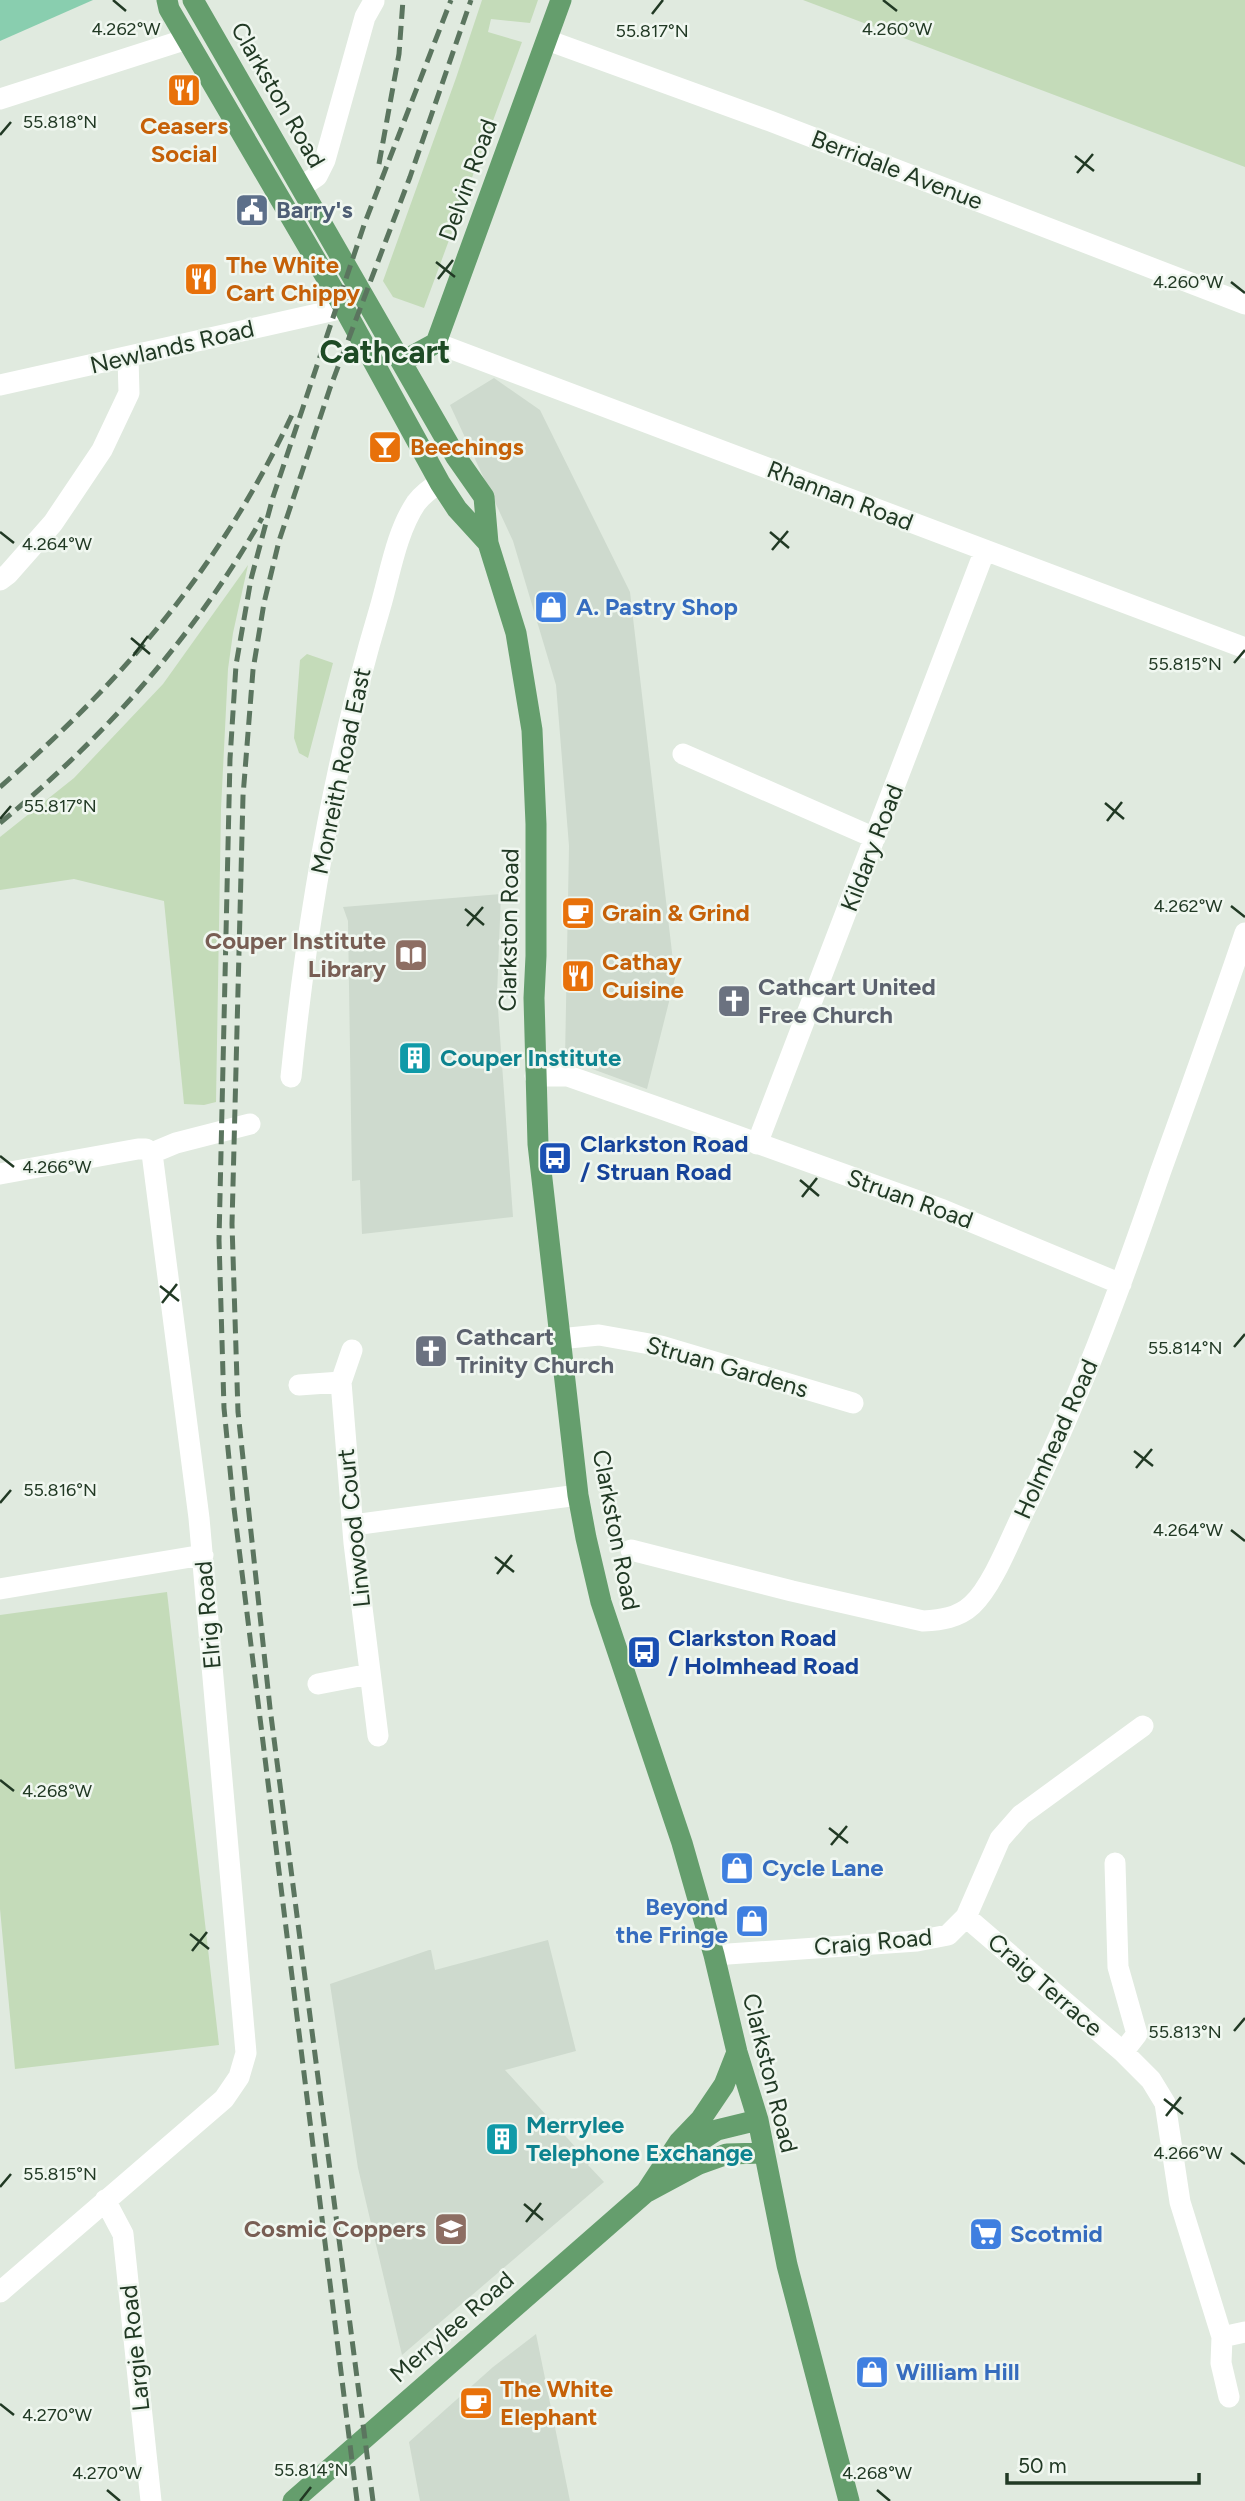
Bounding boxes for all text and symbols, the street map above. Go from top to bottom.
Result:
street label: Clarkston Road [225,17,332,173]
text: 4.262°W [91,18,161,40]
text: 4.260°W [862,18,933,40]
text: 55.817°N [615,20,689,42]
restaurant icon: Ceasers Social [165,71,203,109]
text: 55.818°N [23,111,97,133]
place label: Ceasers Social [140,111,228,168]
street label: Delvin Road [432,115,503,245]
street label: Berridale Avenue [807,124,987,216]
public building icon: Barry's [233,191,271,229]
place label: Barry's [276,195,353,224]
place label: The White Cart Chippy [226,250,360,307]
restaurant icon: The White Cart Chippy [182,260,220,298]
text: 4.260°W [1153,271,1224,293]
street label: Newlands Road [87,314,257,379]
district label: Cathcart [320,333,450,371]
bar icon: Beechings [366,428,404,466]
place label: Beechings [410,432,524,461]
street label: Rhannan Road [763,454,917,537]
text: 4.264°W [22,533,93,555]
shop icon: A. Pastry Shop [532,588,570,626]
place label: A. Pastry Shop [576,592,738,621]
text: 55.815°N [1148,653,1222,675]
street label: Monreith Road East [304,665,377,877]
street label: Kildary Road [834,780,909,915]
text: 55.817°N [23,795,97,817]
street label: Clarkston Road [493,848,524,1012]
cafe icon: Grain & Grind [559,894,597,932]
text: 4.262°W [1153,895,1223,917]
place label: Grain & Grind [602,898,750,927]
place label: Couper Institute Library [205,926,386,983]
library icon: Couper Institute Library [392,936,430,974]
place label: Cathay Cuisine [602,947,684,1004]
restaurant icon: Cathay Cuisine [559,957,597,995]
place label: Cathcart United Free Church [758,972,936,1029]
church icon: Cathcart United Free Church [715,982,753,1020]
building icon: Couper Institute [396,1039,434,1077]
place label: Couper Institute [440,1043,621,1072]
place label: Clarkston Road / Struan Road [580,1129,749,1186]
bus stop icon: Clarkston Road / Struan Road [536,1139,574,1177]
text: 4.266°W [22,1156,92,1178]
street label: Struan Road [843,1162,977,1235]
place label: Cathcart Trinity Church [456,1322,614,1379]
street label: Struan Gardens [643,1330,812,1404]
church icon: Cathcart Trinity Church [412,1332,450,1370]
text: 55.814°N [1148,1337,1222,1359]
street label: Holmhead Road [1007,1355,1104,1523]
street label: Linwood Court [331,1447,376,1609]
street label: Clarkston Road [587,1447,646,1613]
text: 55.816°N [23,1479,97,1501]
text: 4.264°W [1153,1519,1224,1541]
street label: Elrig Road [188,1560,227,1670]
place label: Clarkston Road / Holmhead Road [668,1623,859,1680]
bus stop icon: Clarkston Road / Holmhead Road [625,1633,663,1671]
text: 4.268°W [22,1780,93,1802]
shop icon: Cycle Lane [718,1849,756,1887]
place label: Cycle Lane [762,1853,883,1882]
place label: Beyond the Fringe [616,1892,728,1949]
shop icon: Beyond the Fringe [733,1902,771,1940]
street label: Craig Road [813,1922,933,1961]
street label: Craig Terrace [982,1927,1109,2042]
street label: Clarkston Road [737,1990,804,2156]
text: 55.813°N [1148,2021,1222,2043]
place label: Merrylee Telephone Exchange [526,2110,753,2167]
building icon: Merrylee Telephone Exchange [483,2120,521,2158]
text: 4.266°W [1153,2142,1223,2164]
text: 55.815°N [23,2163,97,2185]
school or university icon: Cosmic Coppers [432,2210,470,2248]
place label: Cosmic Coppers [244,2214,426,2243]
supermarket icon: Scotmid [967,2215,1005,2253]
place label: Scotmid [1010,2219,1103,2248]
street label: Merrylee Road [384,2265,520,2388]
street label: Largie Road [113,2283,156,2413]
shop icon: William Hill [853,2353,891,2391]
place label: William Hill [896,2357,1020,2386]
place label: The White Elephant [500,2374,613,2431]
cafe icon: The White Elephant [457,2384,495,2422]
text: 4.270°W [22,2404,93,2426]
scale bar [1007,2442,1200,2486]
text: 50 m [1018,2453,1067,2478]
text: 55.814°N [274,2459,348,2481]
text: 4.270°W [72,2462,143,2484]
text: 4.268°W [842,2462,913,2484]

